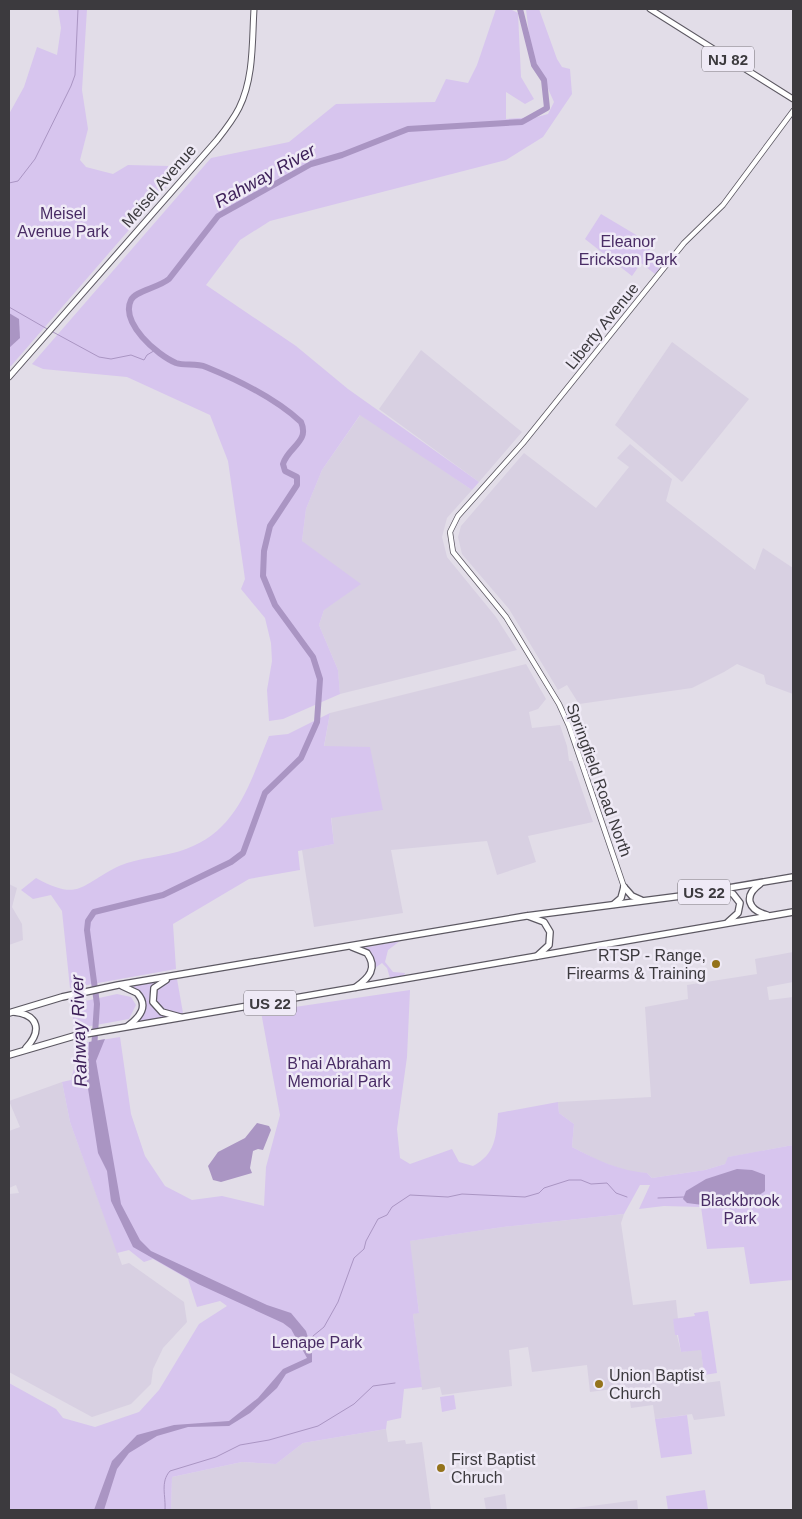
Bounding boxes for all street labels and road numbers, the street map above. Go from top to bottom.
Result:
road number: NJ 82 [702,46,754,72]
street label: Meisel Avenue [119,141,200,231]
street label: Liberty Avenue [562,280,642,372]
street label: Springfield Road North [563,701,635,859]
road number: US 22 [678,880,730,904]
road number: US 22 [244,990,296,1016]

